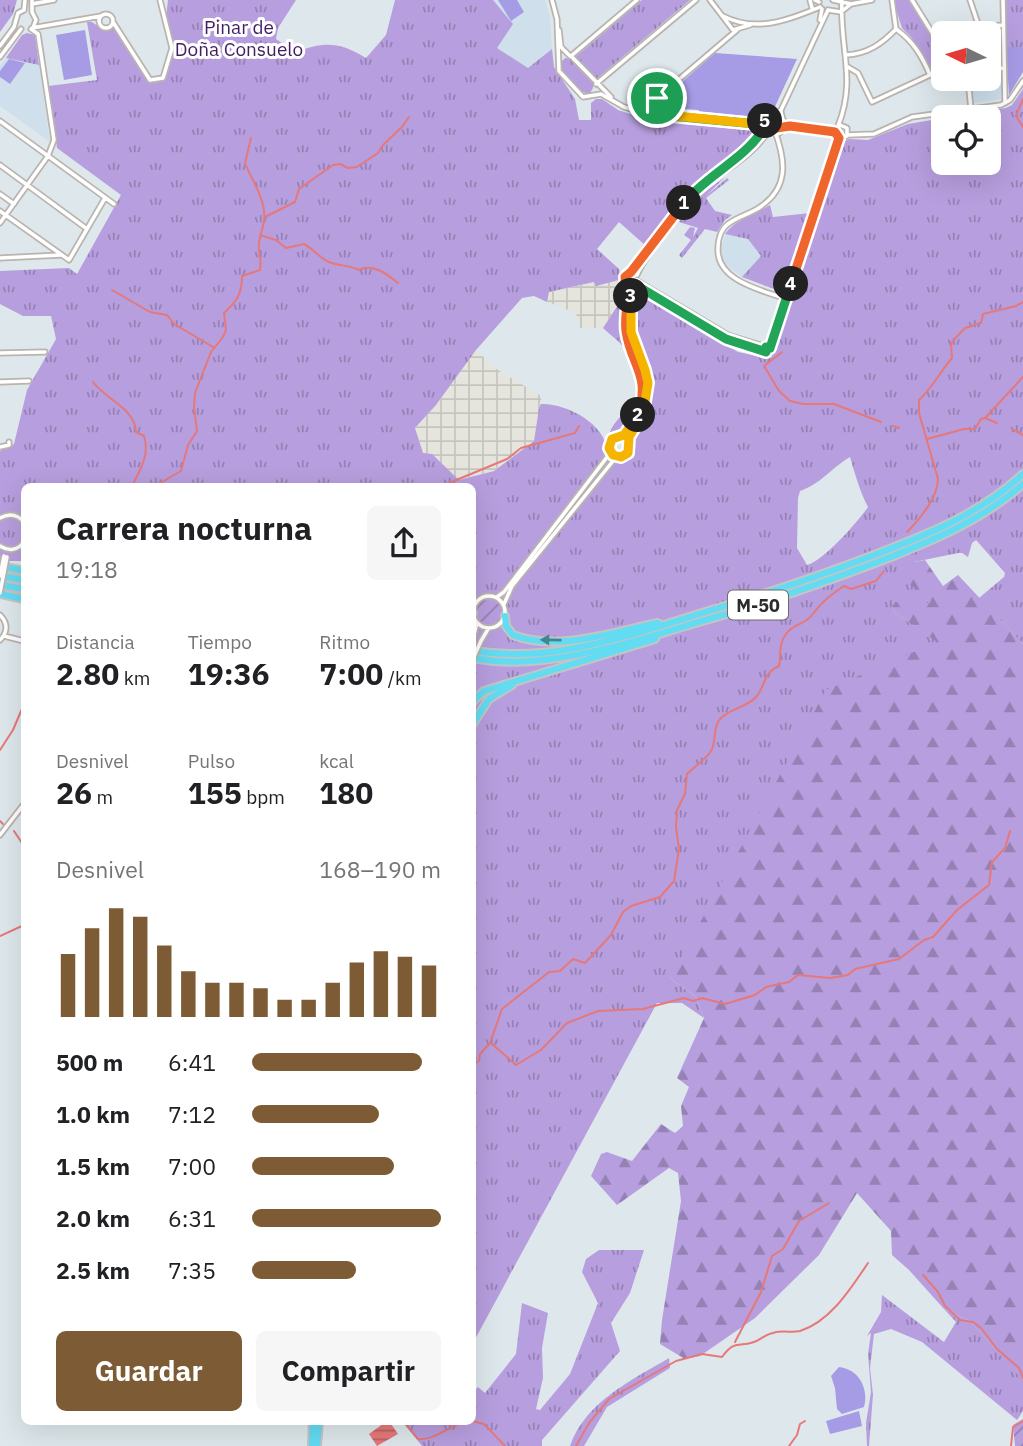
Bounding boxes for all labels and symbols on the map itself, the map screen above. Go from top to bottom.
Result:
park label: Pinar de Doña Consuelo [175,15,303,61]
north arrow [931,21,1001,91]
pin [627,68,687,128]
pin: 5 [748,104,782,138]
pin: 1 [666,186,702,220]
pin: 4 [774,266,808,302]
pin: 3 [614,278,648,314]
pin: 2 [620,398,656,432]
road number: M-50 [728,590,788,620]
one-way arrow [540,634,562,646]

